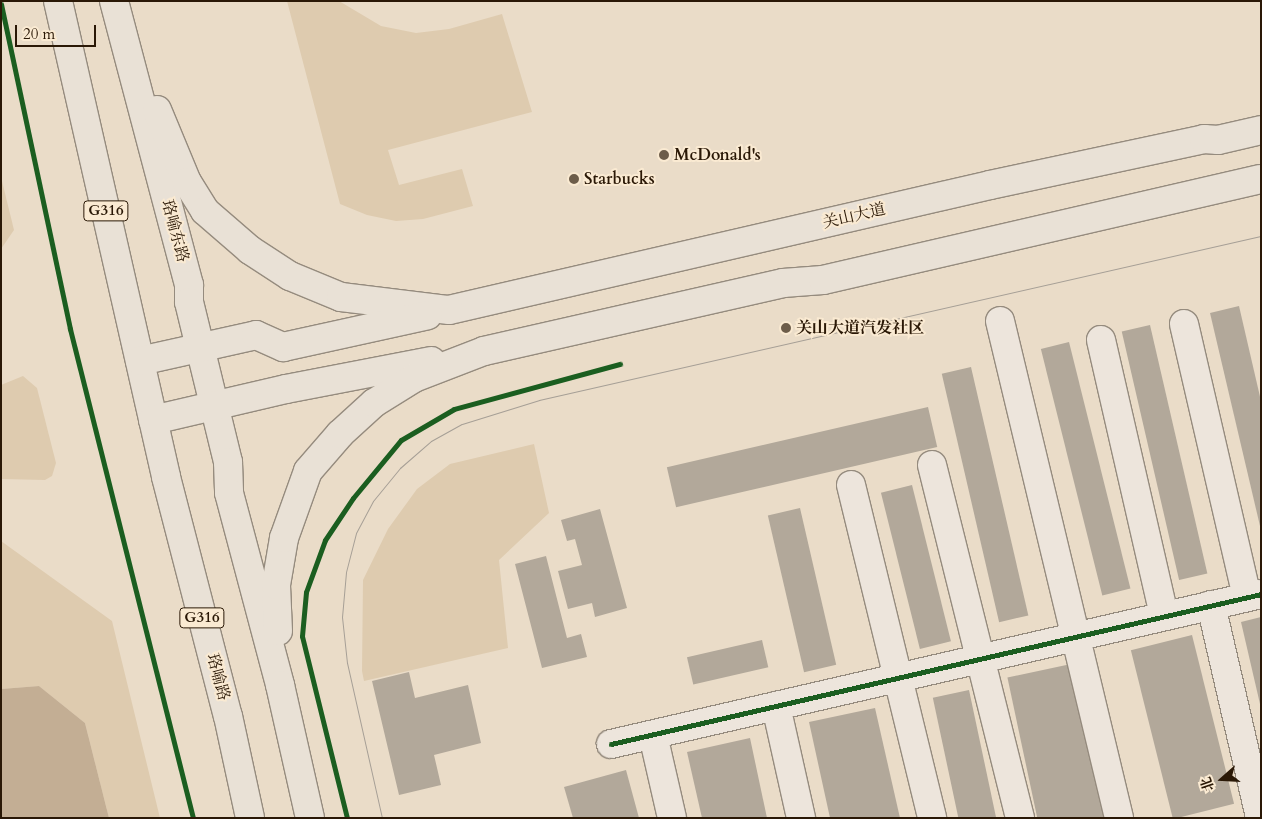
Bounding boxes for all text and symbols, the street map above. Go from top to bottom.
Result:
scale bar [18,15,99,47]
text: 20 m [23,24,55,44]
place label: McDonald's [674,145,761,165]
marker: McDonald's [658,149,670,161]
place label: Starbucks [584,169,655,189]
marker: Starbucks [568,173,580,185]
road number: G316 [82,198,130,224]
street label: 珞喻东路 [157,198,193,264]
street label: 关山大道 [821,199,887,233]
place label: 关山大道汽发社区 [796,318,924,338]
marker: 关山大道汽发社区 [780,322,792,334]
road number: G316 [178,606,226,630]
street label: 珞喻路 [203,651,233,703]
north arrow [1197,754,1247,804]
text: 北 [1196,774,1219,794]

